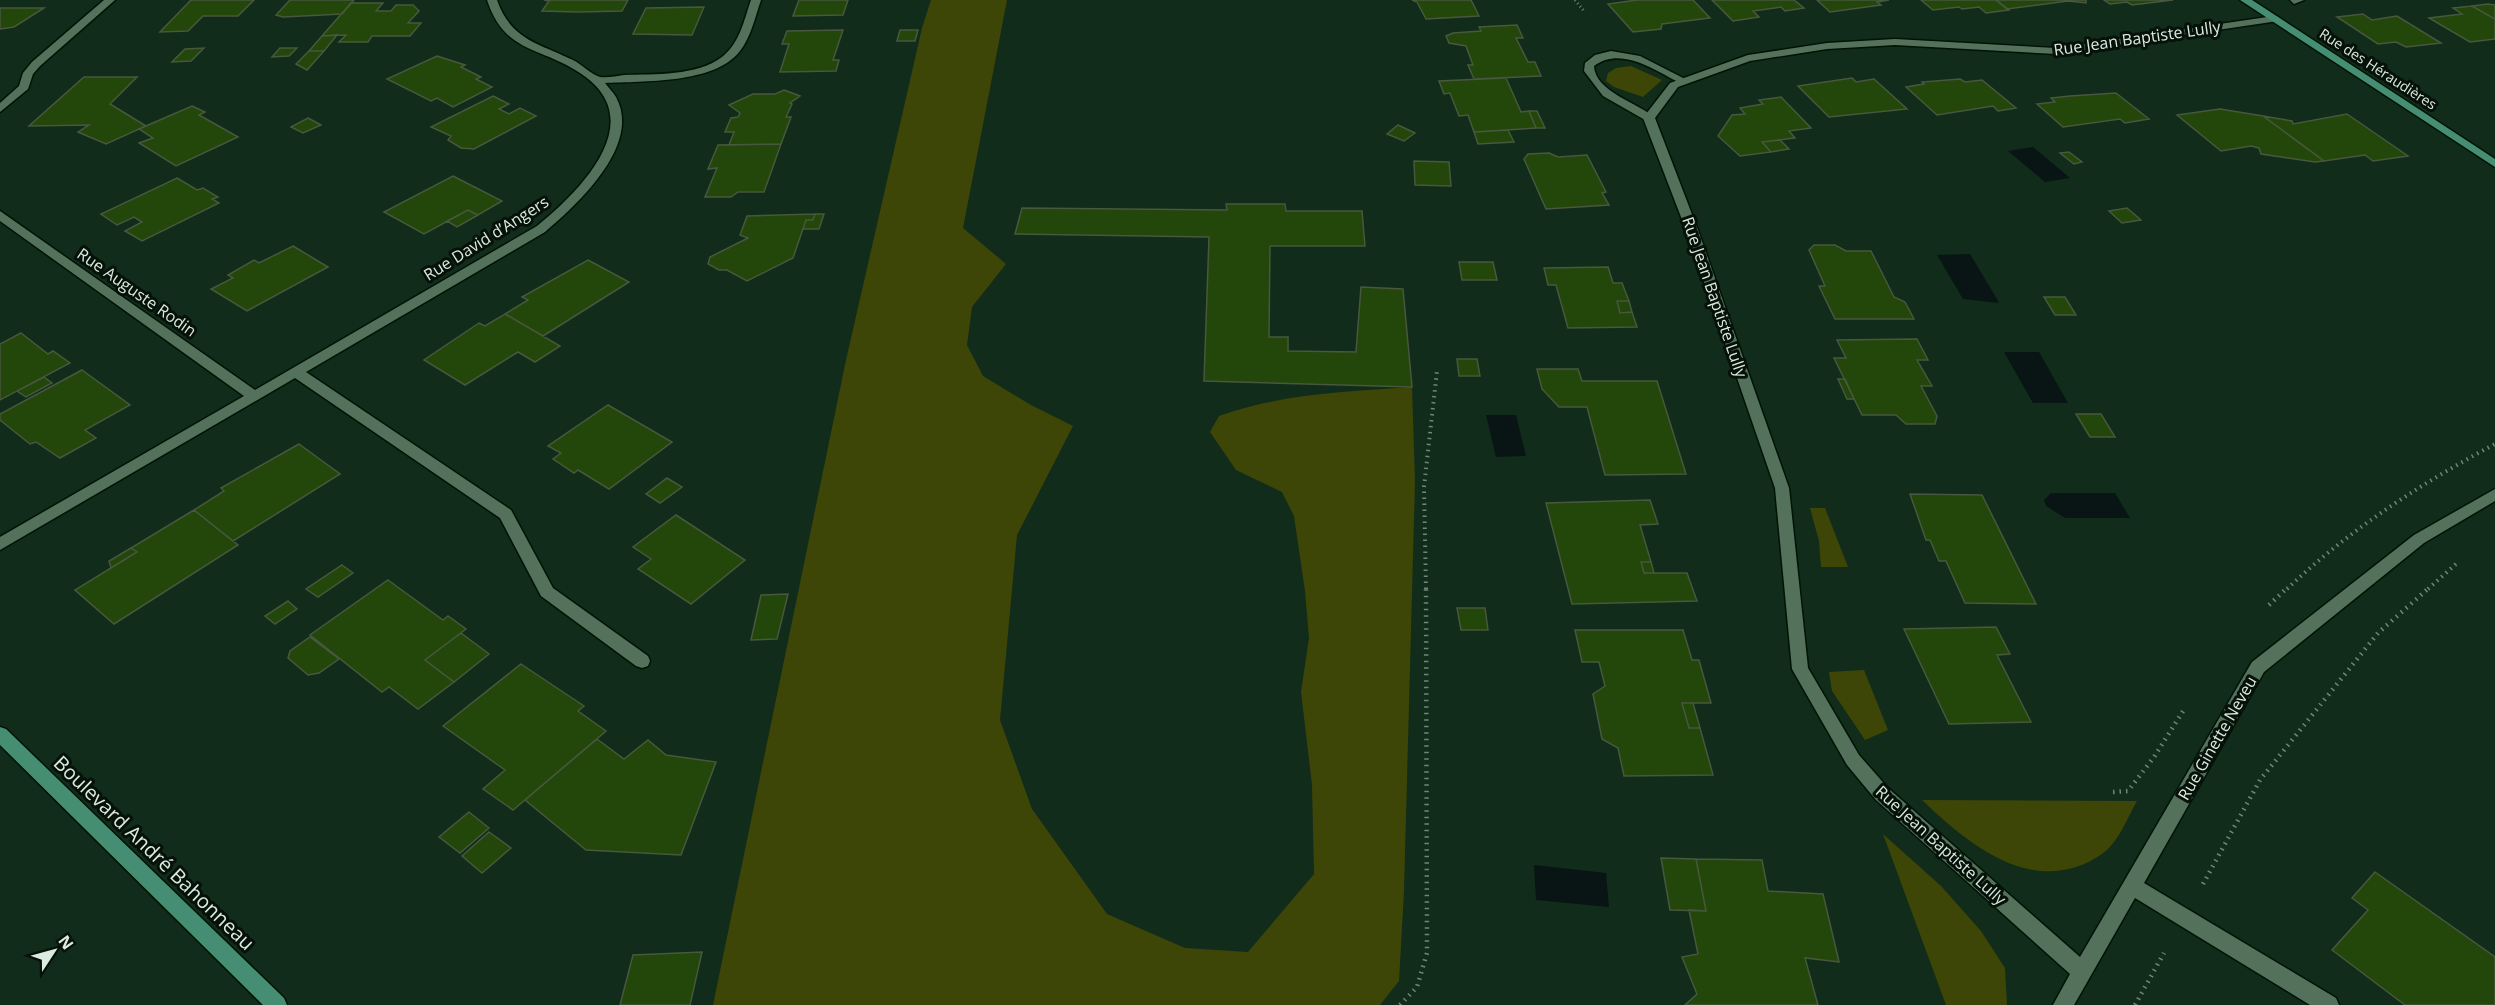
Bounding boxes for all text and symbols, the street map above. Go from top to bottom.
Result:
street label: Rue Jean Baptiste Lully [2052,15,2223,61]
street label: Rue des Héraudières [2316,24,2441,114]
street label: Rue David d’Angers [419,191,553,285]
street label: Rue Jean Baptiste Lully [1677,214,1753,381]
street label: Rue Auguste Rodin [73,243,201,341]
street label: Rue Ginette Neveu [2173,672,2261,804]
street label: Boulevard André Bahonneau [48,749,261,956]
street label: Rue Jean Baptiste Lully [1871,780,2012,910]
north arrow [24,921,84,981]
text: N [53,930,79,954]

